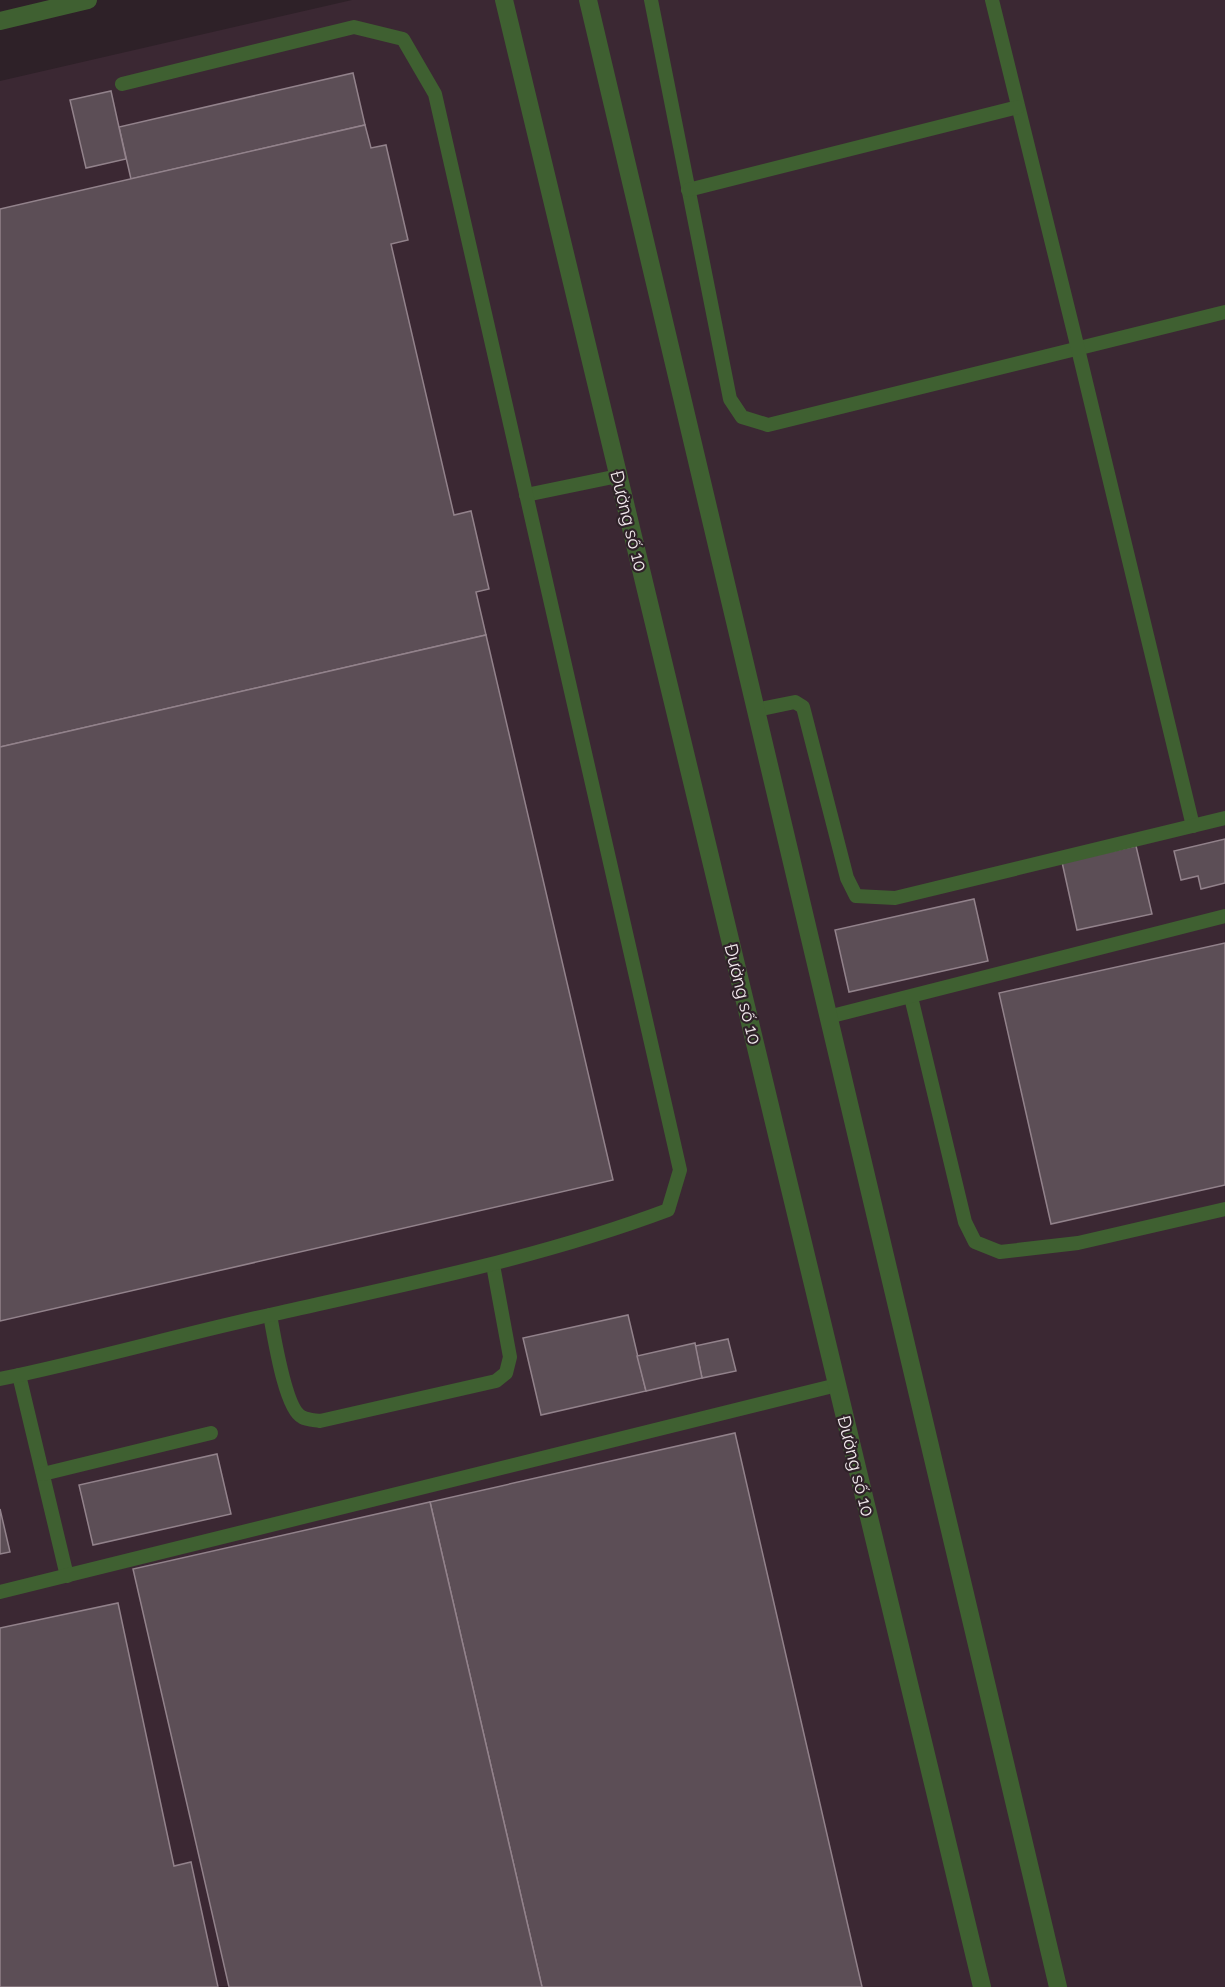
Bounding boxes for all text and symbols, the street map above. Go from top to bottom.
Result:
street label: Đường số 10 [606,468,652,574]
street label: Đường số 10 [720,941,766,1047]
street label: Đường số 10 [833,1413,879,1519]

